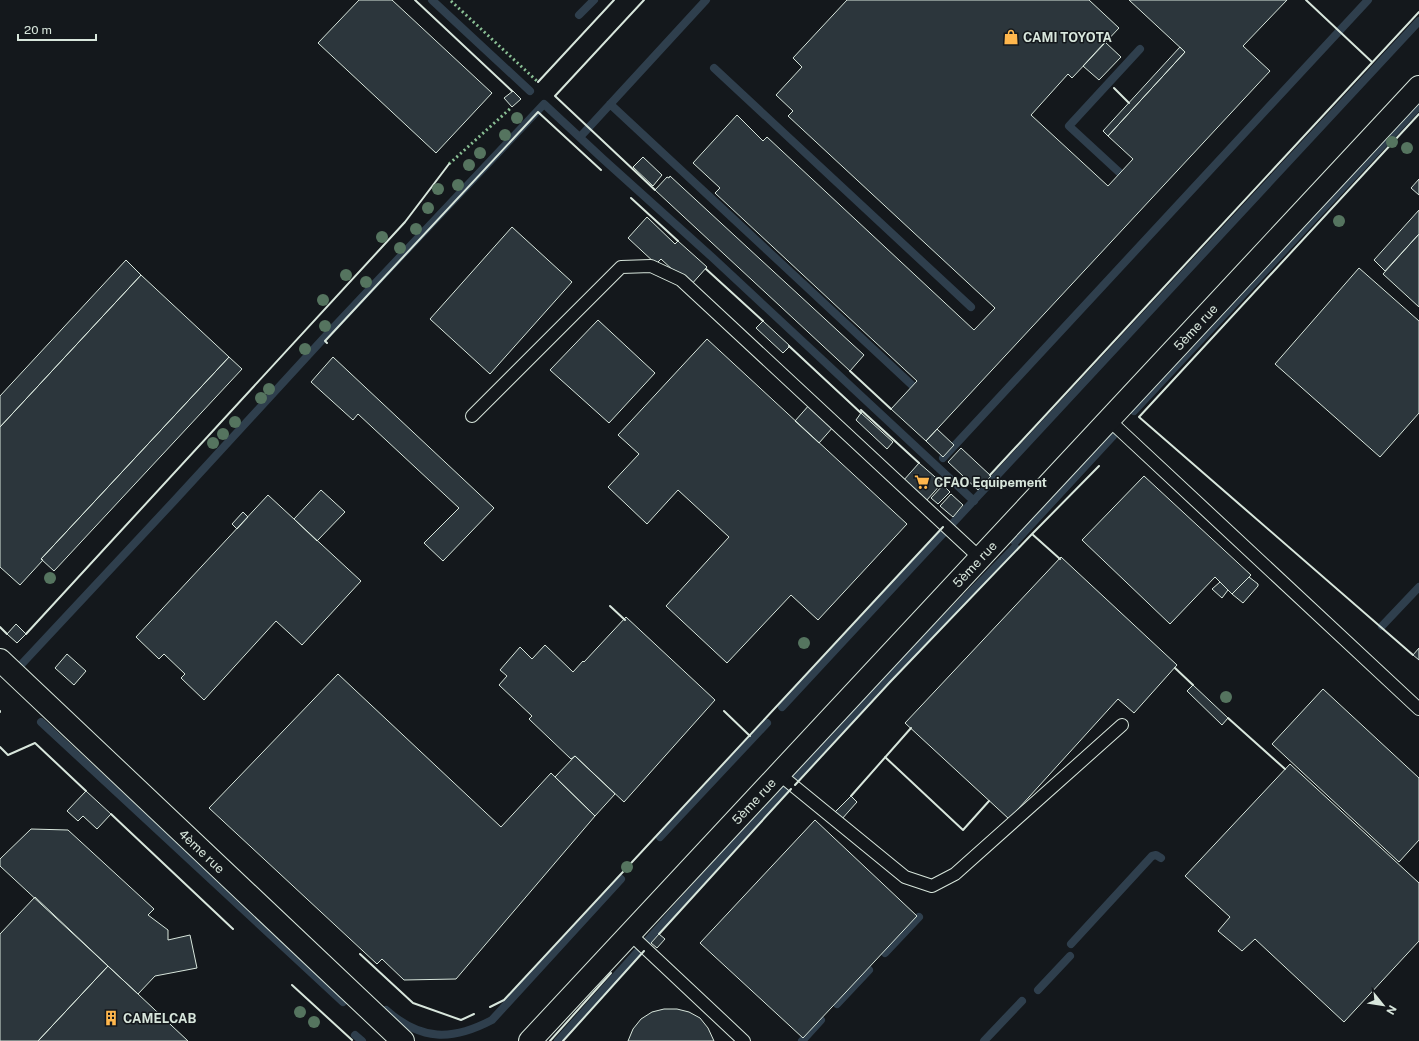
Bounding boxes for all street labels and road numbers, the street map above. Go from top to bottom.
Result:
street label: 5ème rue [1170,301,1220,353]
street label: 5ème rue [949,538,1000,590]
street label: 5ème rue [729,775,779,827]
street label: 4ème rue [176,826,228,876]

